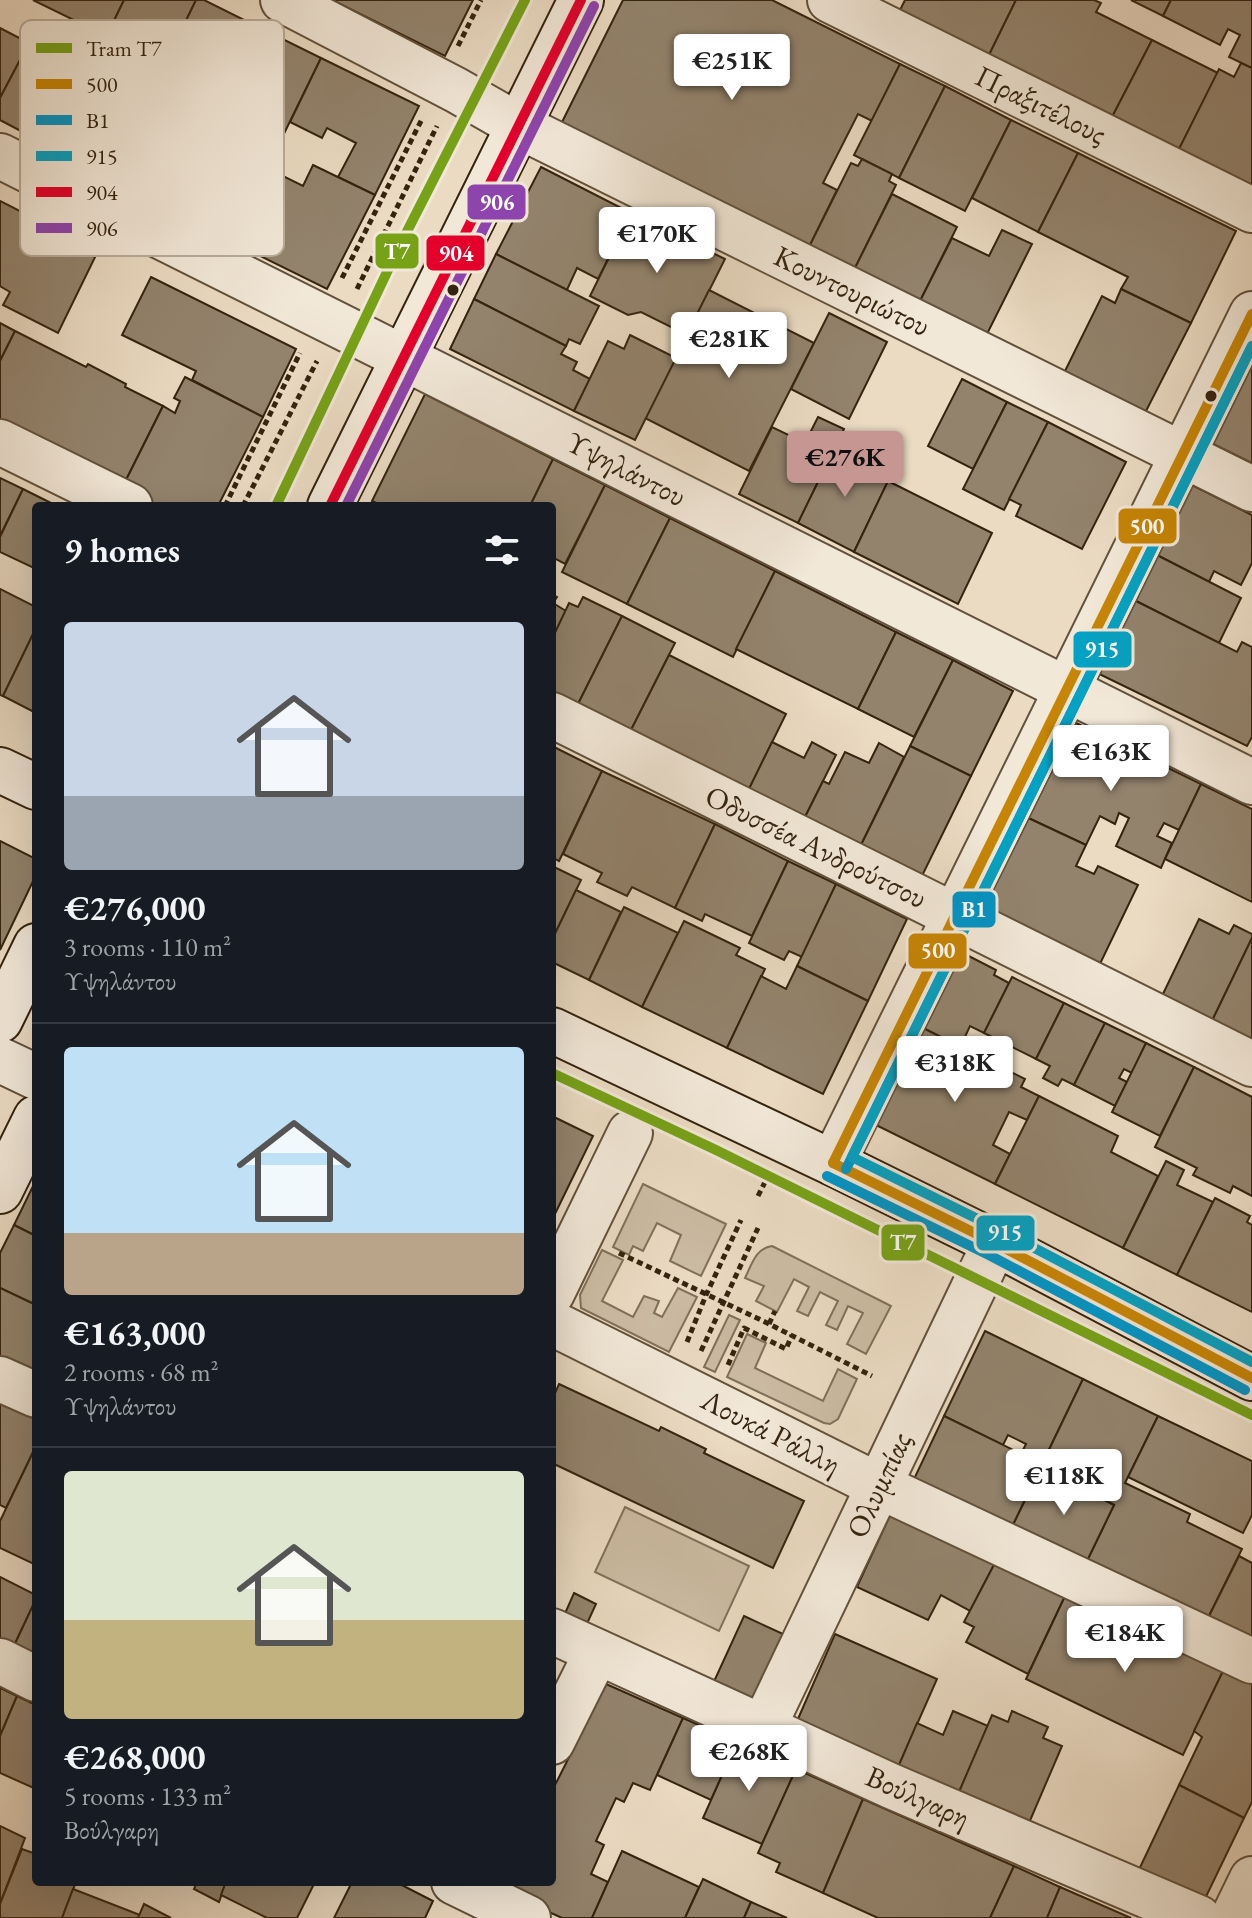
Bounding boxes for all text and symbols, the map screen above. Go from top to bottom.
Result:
legend [20,20,284,256]
text: Tram Τ7 [86,34,162,63]
pin: €251K [676,34,788,102]
text: €251K [692,43,772,77]
street label: Πραξιτέλους [969,56,1113,153]
text: 500 [86,70,118,99]
text: Β1 [86,106,109,135]
text: 915 [86,142,118,171]
text: 904 [86,178,118,207]
line badge: 906 [466,183,527,221]
text: 906 [480,188,515,217]
pin: €170K [601,207,713,275]
text: 906 [86,214,118,243]
text: €170K [617,216,697,250]
line badge: Τ7 [374,232,420,270]
line badge: 904 [425,234,486,272]
street label: Κουντουριώτου [768,236,937,345]
text: Τ7 [384,237,411,266]
text: 904 [439,239,474,268]
unlabelled marker [445,282,461,298]
pin: €281K [673,312,785,380]
text: €281K [689,321,769,355]
unlabelled marker [1203,388,1219,404]
street label: Υψηλάντου [560,422,693,515]
pin: €276K [789,431,901,499]
text: €276K [805,440,885,474]
line badge: 500 [1117,507,1178,545]
text: 500 [1130,512,1165,541]
text: 9 homes [64,528,180,572]
icon: filters [480,528,524,572]
line badge: 915 [1072,630,1133,669]
text: 915 [1085,635,1119,664]
icon: home [222,674,366,818]
pin: €163K [1055,725,1167,793]
text: €163K [1071,734,1151,768]
street label: Οδυσσέα Ανδρούτσου [699,776,933,917]
text: €276,000 [64,886,205,930]
line badge: Β1 [951,890,997,929]
text: Β1 [961,895,987,924]
text: 3 rooms · 110 m² [64,930,231,964]
line badge: 500 [907,932,968,970]
text: 500 [921,936,956,965]
text: Υψηλάντου [64,964,177,998]
pin: €318K [899,1036,1011,1104]
text: €318K [915,1045,995,1079]
icon: home [222,1099,366,1243]
line badge: 915 [975,1214,1036,1252]
text: 915 [988,1218,1022,1247]
line badge: Τ7 [880,1223,926,1262]
text: Τ7 [890,1228,917,1257]
text: €163,000 [64,1311,205,1355]
text: 2 rooms · 68 m² [64,1355,219,1389]
street label: Λουκά Ράλλη [694,1379,848,1483]
text: Υψηλάντου [64,1389,177,1423]
street label: Ολυμπίας [837,1425,920,1544]
pin: €118K [1008,1449,1120,1517]
text: €118K [1024,1458,1104,1492]
icon: home [222,1523,366,1667]
pin: €184K [1069,1606,1181,1674]
text: €184K [1085,1615,1165,1649]
pin: €268K [693,1725,805,1793]
text: €268K [709,1734,789,1768]
text: €268,000 [64,1735,205,1779]
street label: Βούλγαρη [860,1756,976,1837]
text: 5 rooms · 133 m² [64,1779,231,1813]
text: Βούλγαρη [64,1813,159,1847]

